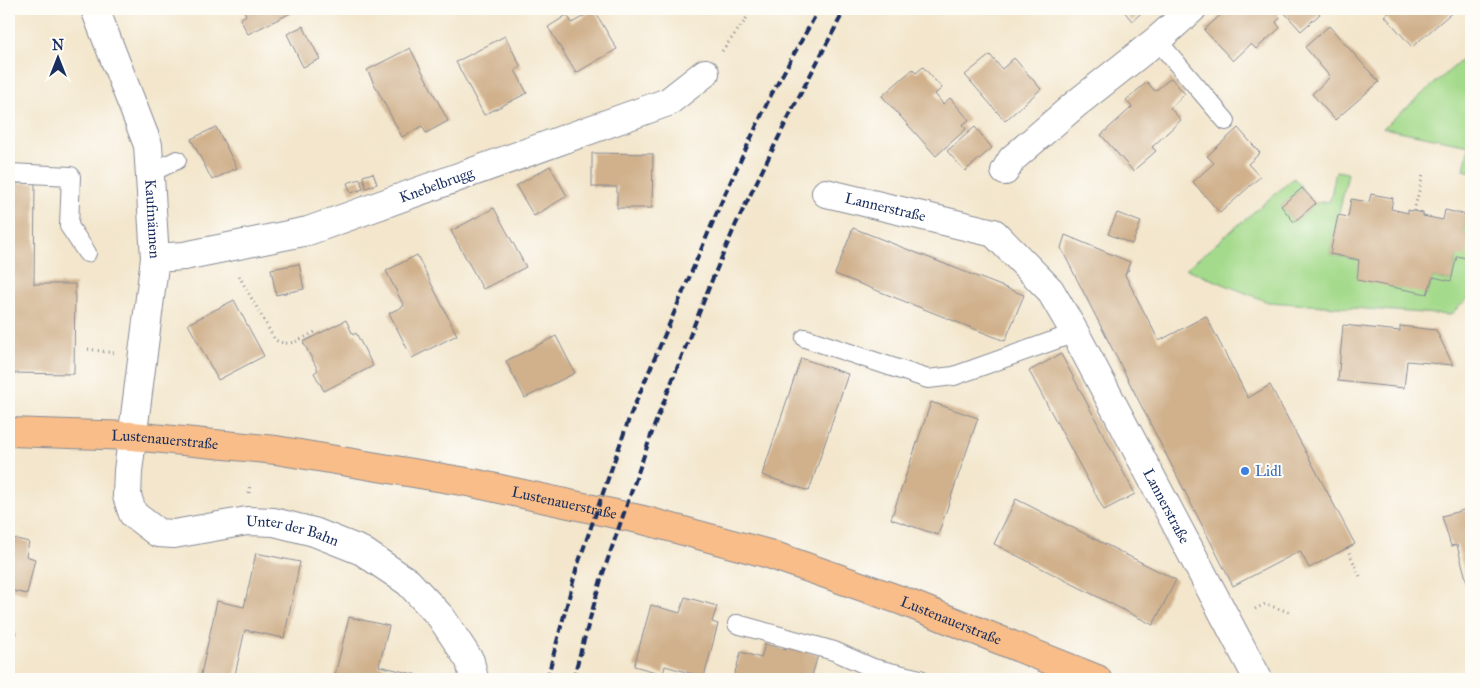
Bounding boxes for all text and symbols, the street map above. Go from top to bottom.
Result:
north arrow [32,32,82,82]
text: N [52,37,64,54]
street label: Knebelbrugg [397,163,477,207]
street label: Kaufmännen [141,179,164,259]
street label: Lannerstraße [843,189,927,225]
street label: Lustenauerstraße [111,426,219,453]
place label: Lidl [1255,462,1283,480]
street label: Lannerstraße [1139,465,1194,547]
marker: Lidl [1239,465,1251,477]
street label: Lustenauerstraße [510,483,619,523]
street label: Unter der Bahn [246,512,341,550]
street label: Lustenauerstraße [898,592,1004,649]

